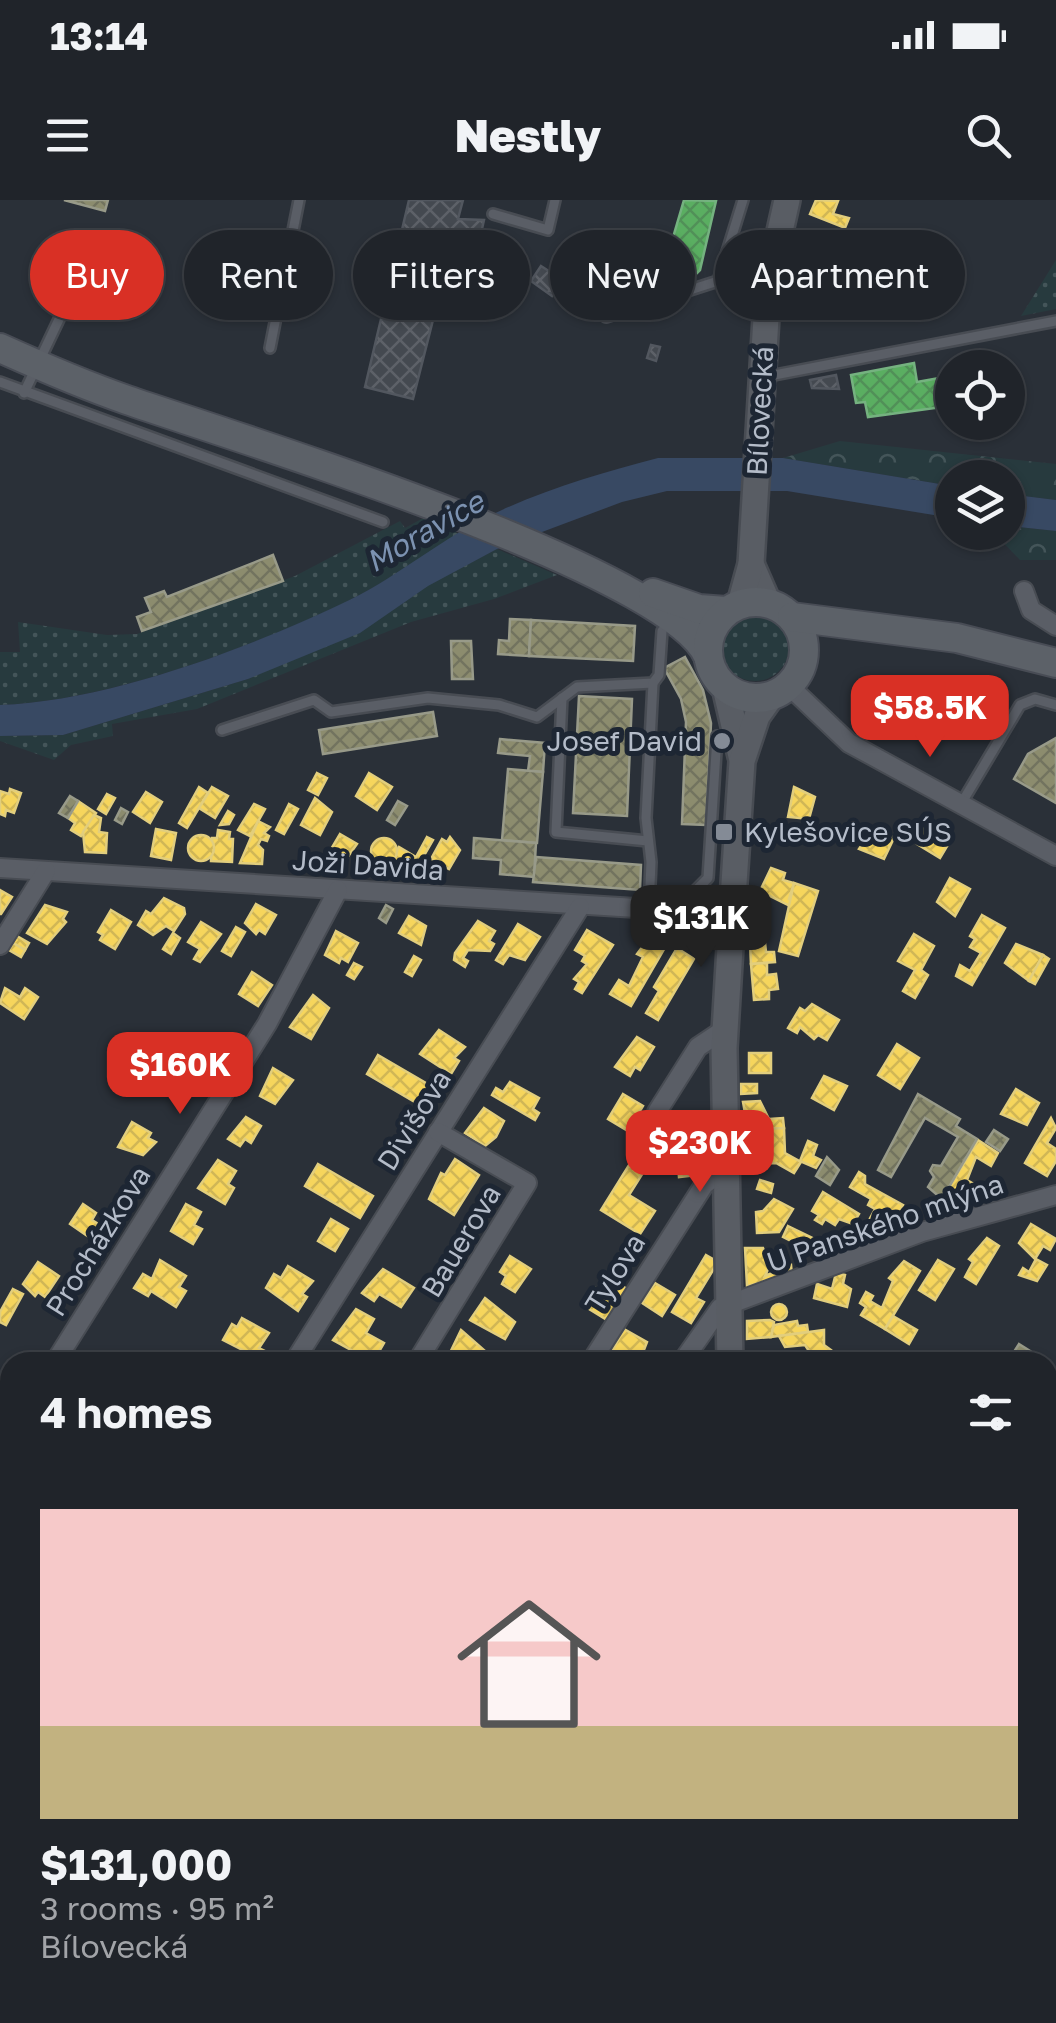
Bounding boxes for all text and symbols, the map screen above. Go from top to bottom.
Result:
text: 13:14 [50,13,148,58]
icon: menu [40,108,95,163]
text: Nestly [455,108,601,162]
icon: search [961,108,1016,163]
chip: Buy [30,230,164,320]
chip: Rent [184,230,333,320]
chip: Filters [353,230,530,320]
chip: New [550,230,695,320]
chip: Apartment [715,230,965,320]
street label: Bílovecká [740,345,779,477]
map controls [935,350,1025,550]
button: locate [935,350,1025,440]
button: layers [935,460,1025,550]
water label: Moravice [359,482,492,579]
pin: $58.5K [849,675,1011,760]
text: $58.5K [873,688,987,726]
place label: Josef David [546,724,702,757]
marker: Josef David [711,730,733,752]
place label: Kylešovice SÚS [744,815,952,848]
marker: Kylešovice SÚS [713,821,735,843]
street label: Joži Davida [291,843,445,886]
pin: $131K [631,885,771,970]
text: $131K [652,898,750,936]
pin: $160K [110,1032,250,1117]
text: $160K [129,1045,231,1083]
street label: Divišova [370,1063,457,1176]
pin: $230K [630,1110,770,1195]
text: $230K [648,1123,752,1161]
street label: Procházkova [38,1160,157,1322]
street label: U Panského mlýna [762,1167,1007,1278]
street label: Bauerova [414,1179,507,1303]
street label: Tylova [578,1227,651,1318]
icon: filters [963,1385,1018,1440]
text: 4 homes [40,1387,212,1437]
icon: home [439,1574,619,1754]
text: $131,000 [40,1839,232,1889]
text: 3 rooms · 95 m² [40,1889,274,1927]
text: Bílovecká [40,1927,188,1965]

